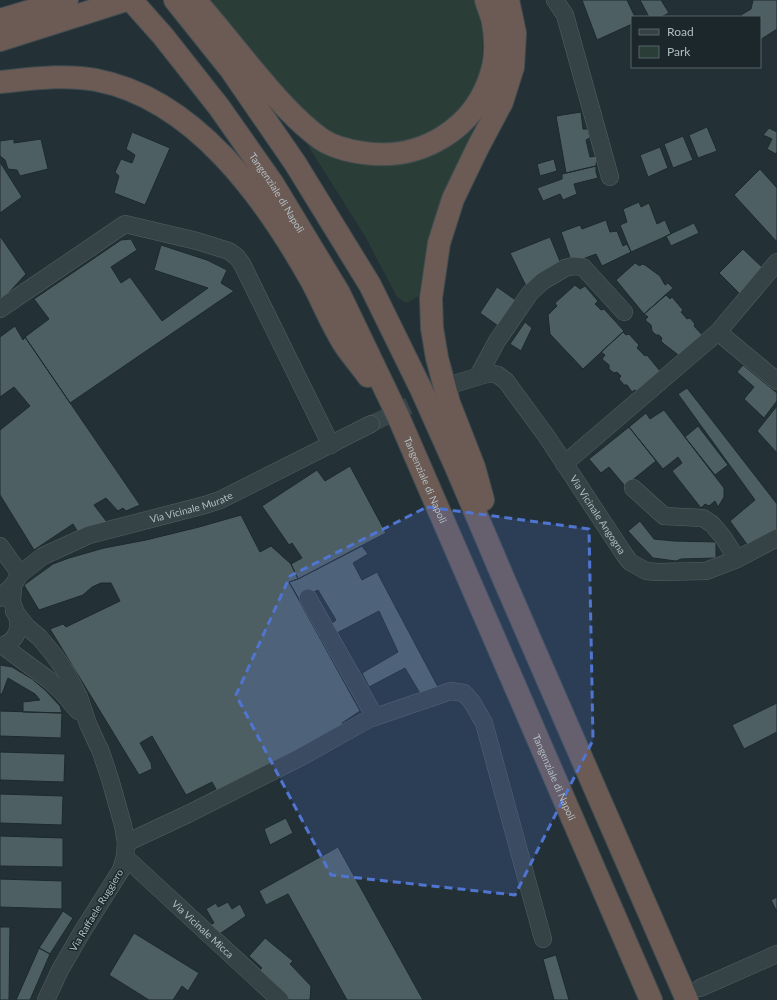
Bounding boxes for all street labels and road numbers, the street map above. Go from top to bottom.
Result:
street label: Tangenziale di Napoli [247,150,307,235]
street label: Tangenziale di Napoli [402,435,450,525]
street label: Via Vicinale Angogna [568,473,628,556]
street label: Via Vicinale Murate [148,489,234,525]
street label: Tangenziale di Napoli [531,732,578,822]
street label: Via Raffaele Ruggiero [67,866,125,953]
street label: Via Vicinale Micca [170,897,236,960]

